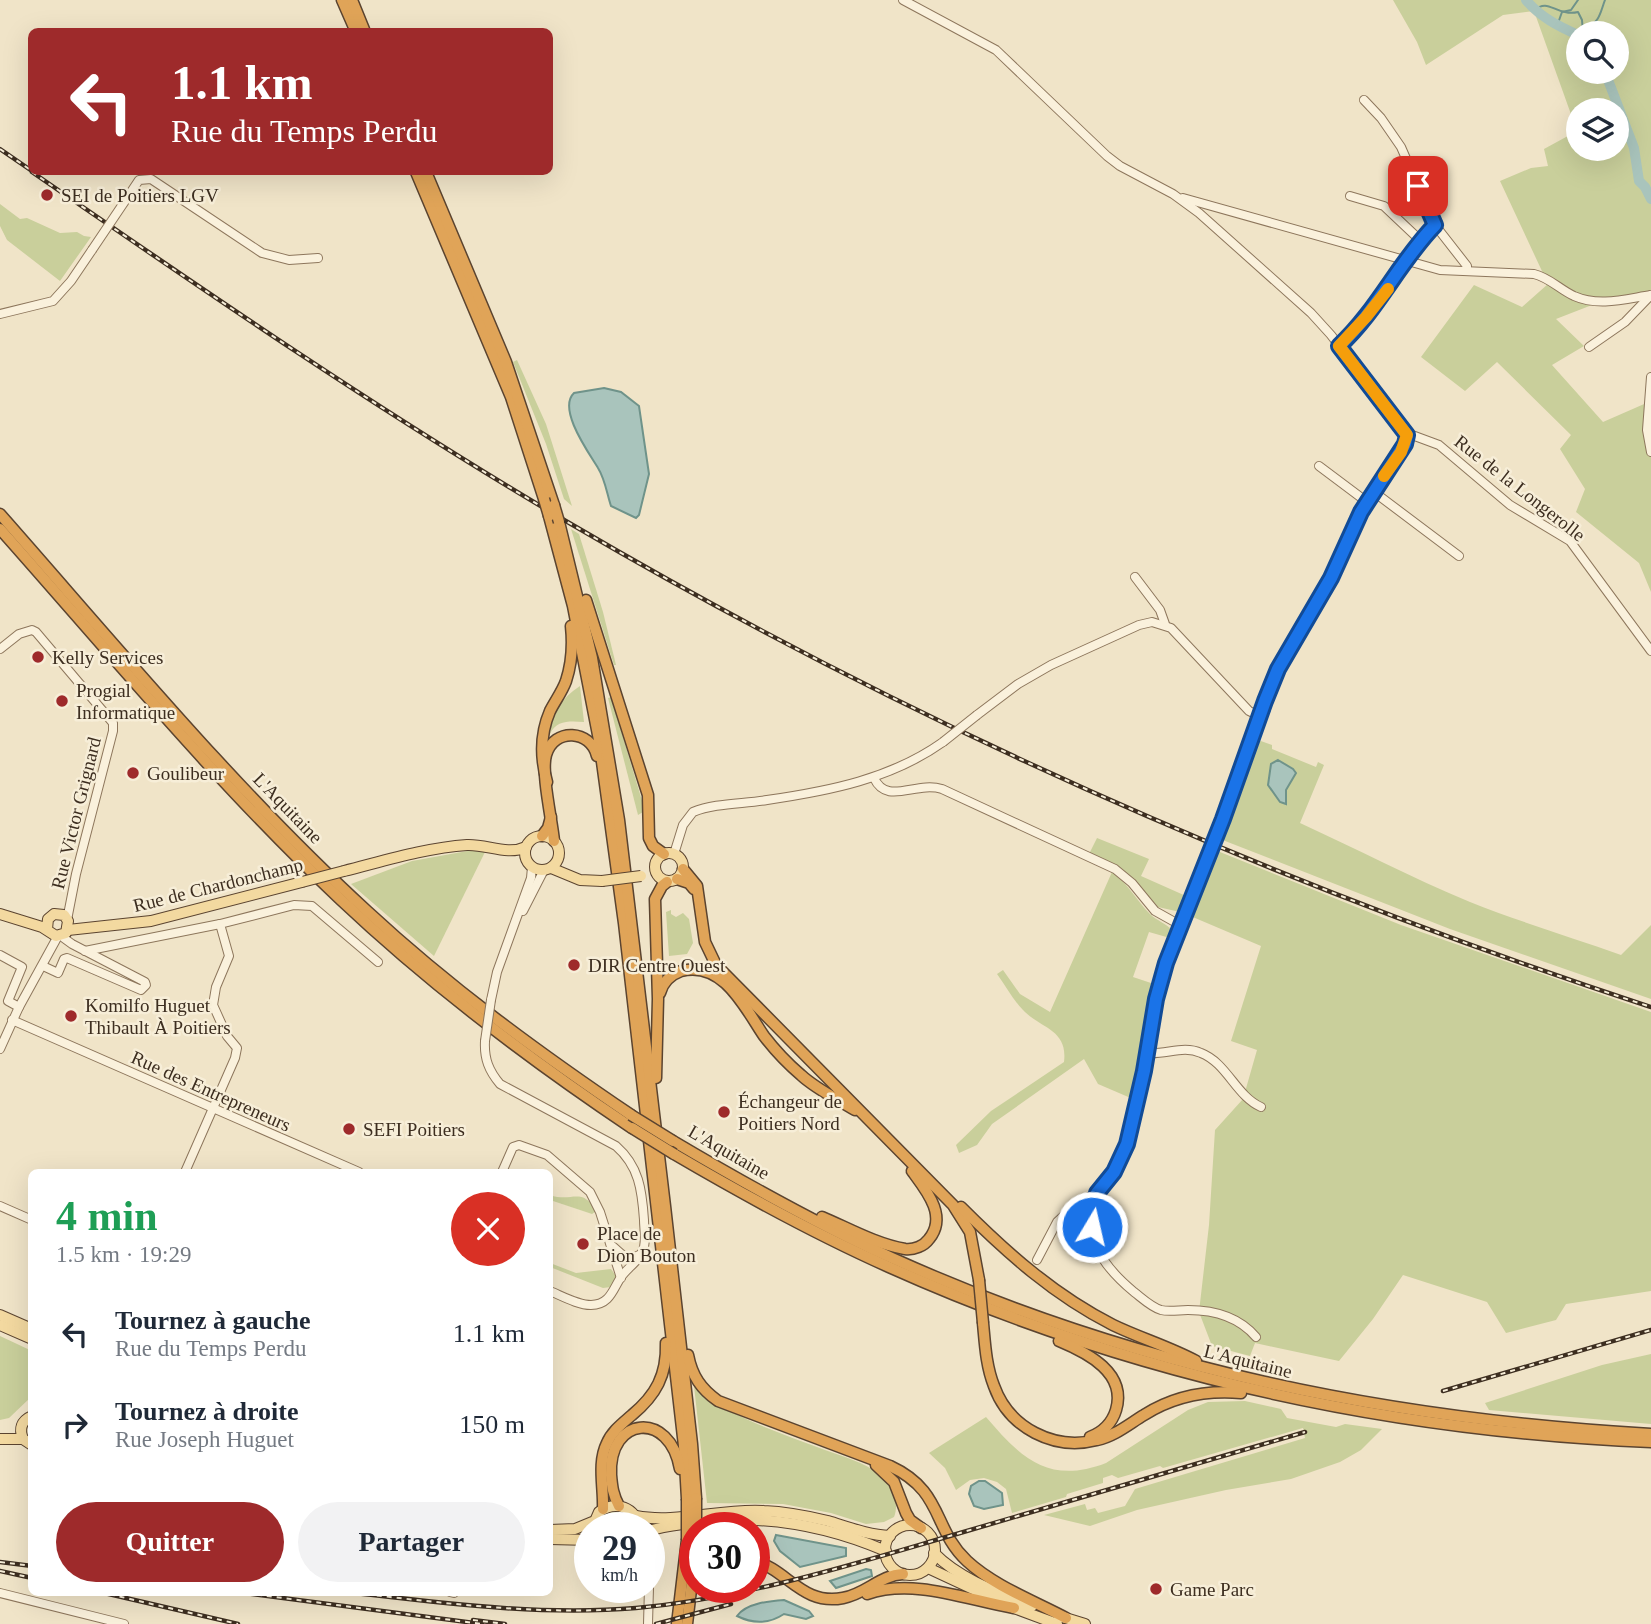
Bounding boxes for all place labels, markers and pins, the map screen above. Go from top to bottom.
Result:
pin [1388,156,1448,216]
place label: SEI de Poitiers LGV [61,185,219,206]
marker: SEI de Poitiers LGV [39,187,55,203]
place label: Kelly Services [52,647,163,668]
marker: Kelly Services [30,649,46,665]
place label: Progial Informatique [76,680,175,723]
marker: Progial Informatique [54,693,70,709]
place label: Goulibeur [147,763,225,784]
marker: Goulibeur [125,765,141,781]
place label: DIR Centre Ouest [588,955,726,976]
marker: DIR Centre Ouest [566,957,582,973]
place label: Komilfo Huguet Thibault À Poitiers [85,995,231,1038]
marker: Komilfo Huguet Thibault À Poitiers [63,1008,79,1024]
place label: Échangeur de Poitiers Nord [738,1091,842,1134]
marker: Échangeur de Poitiers Nord [716,1104,732,1120]
place label: SEFI Poitiers [363,1119,465,1140]
marker: SEFI Poitiers [341,1121,357,1137]
place label: Place de Dion Bouton [597,1223,696,1266]
marker: Place de Dion Bouton [575,1236,591,1252]
place label: Game Parc [1170,1579,1254,1600]
marker: Game Parc [1148,1581,1164,1597]

